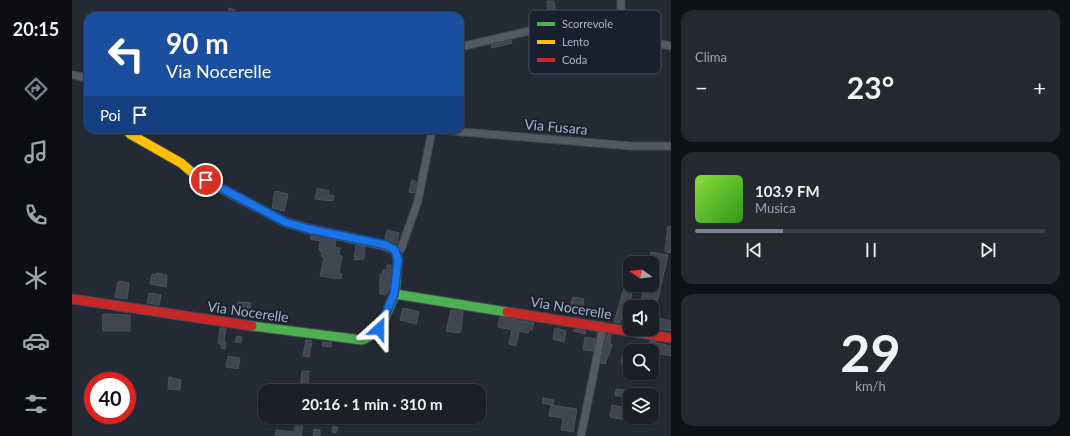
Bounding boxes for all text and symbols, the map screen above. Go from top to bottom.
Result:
legend [529,10,661,74]
text: Scorrevole [562,17,613,30]
text: 20:15 [13,18,59,40]
text: 90 m [166,26,229,60]
icon: left [100,28,152,80]
text: Lento [562,35,589,48]
text: Clima [695,49,727,65]
text: Coda [562,53,587,66]
text: Via Nocerelle [166,60,271,82]
text: 23° [847,69,894,105]
text: − [695,74,708,101]
text: + [1033,74,1046,101]
icon: directions [22,75,50,103]
icon: arrive [129,104,151,126]
text: Poi [100,106,121,124]
street label: Via Fusara [524,115,588,138]
icon: music [22,138,50,166]
pin [189,163,223,197]
icon: arrive [195,169,217,191]
text: 103.9 FM [755,182,820,200]
text: Musica [755,200,796,216]
icon: phone [22,201,50,229]
icon: previous [743,239,765,261]
icon: pause [860,239,882,261]
icon: next [977,239,999,261]
north arrow [623,256,659,292]
map controls [623,256,659,424]
icon: climate [22,264,50,292]
street label: Via Nocerelle [529,293,613,322]
street label: Via Nocerelle [206,297,290,326]
button: sound [623,300,659,336]
position arrow [358,308,400,350]
text: 29 [840,321,901,383]
icon: car [22,327,50,355]
button: search [623,344,659,380]
speed limit sign: 40 [84,372,136,424]
text: km/h [855,378,886,394]
button: layers [623,388,659,424]
icon: filters [22,390,50,418]
text: 20:16 · 1 min · 310 m [302,395,442,413]

